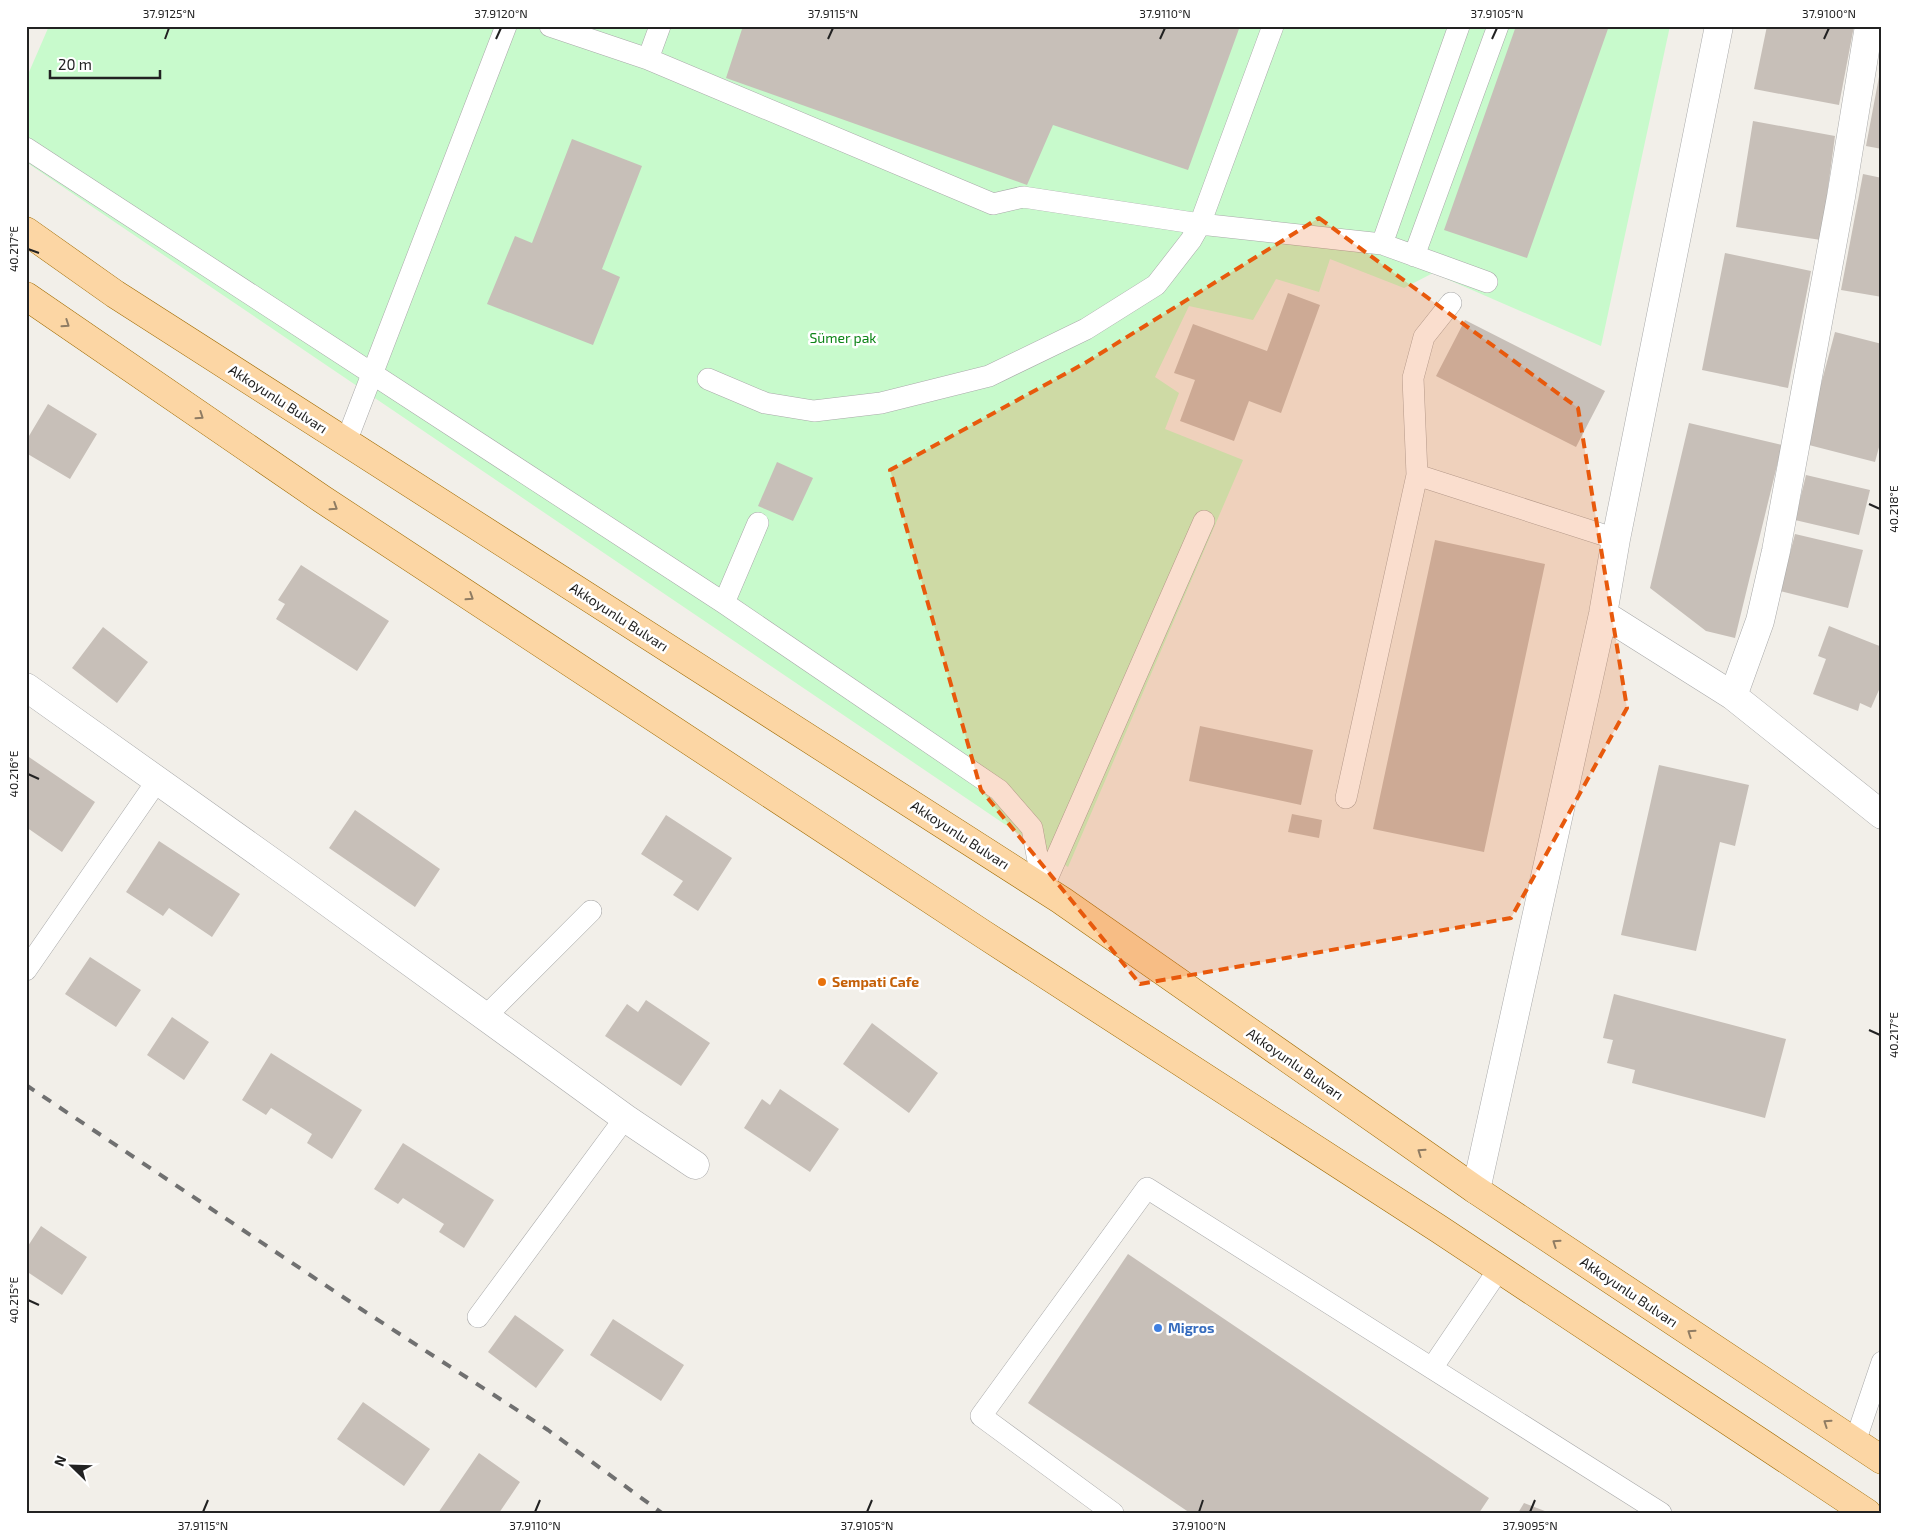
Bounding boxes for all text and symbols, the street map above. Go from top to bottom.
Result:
text: 37.9125°N [143,6,195,20]
text: 37.9120°N [474,6,528,20]
text: 37.9115°N [808,6,858,20]
text: 37.9110°N [1139,6,1191,20]
text: 37.9105°N [1470,6,1524,20]
text: 37.9100°N [1802,6,1856,20]
scale bar [50,48,160,80]
text: 20 m [58,55,92,73]
text: 40.217°E [6,226,20,272]
one-way arrow [61,318,70,327]
park label: Sümer pak [810,329,877,346]
street label: Akkoyunlu Bulvarı [226,360,331,437]
one-way arrow [195,410,204,419]
text: 40.218°E [1886,485,1900,533]
one-way arrow [329,501,338,511]
street label: Akkoyunlu Bulvarı [567,578,672,655]
one-way arrow [465,590,474,600]
text: 40.216°E [6,750,20,797]
street label: Akkoyunlu Bulvarı [908,796,1013,873]
place label: Sempati Cafe [832,973,919,990]
marker: Sempati Cafe [816,976,828,988]
text: 40.217°E [1886,1012,1900,1058]
street label: Akkoyunlu Bulvarı [1244,1024,1347,1103]
one-way arrow [1417,1149,1427,1158]
one-way arrow [1552,1240,1561,1250]
street label: Akkoyunlu Bulvarı [1577,1253,1681,1331]
text: 40.215°E [6,1277,20,1323]
place label: Migros [1168,1319,1214,1336]
marker: Migros [1152,1322,1164,1334]
one-way arrow [1687,1330,1697,1339]
one-way arrow [1823,1420,1832,1429]
north arrow [48,1442,98,1492]
text: N [50,1453,69,1469]
text: 37.9115°N [178,1518,228,1532]
text: 37.9110°N [509,1518,561,1532]
text: 37.9105°N [840,1518,894,1532]
text: 37.9100°N [1172,1518,1226,1532]
text: 37.9095°N [1502,1518,1558,1532]

